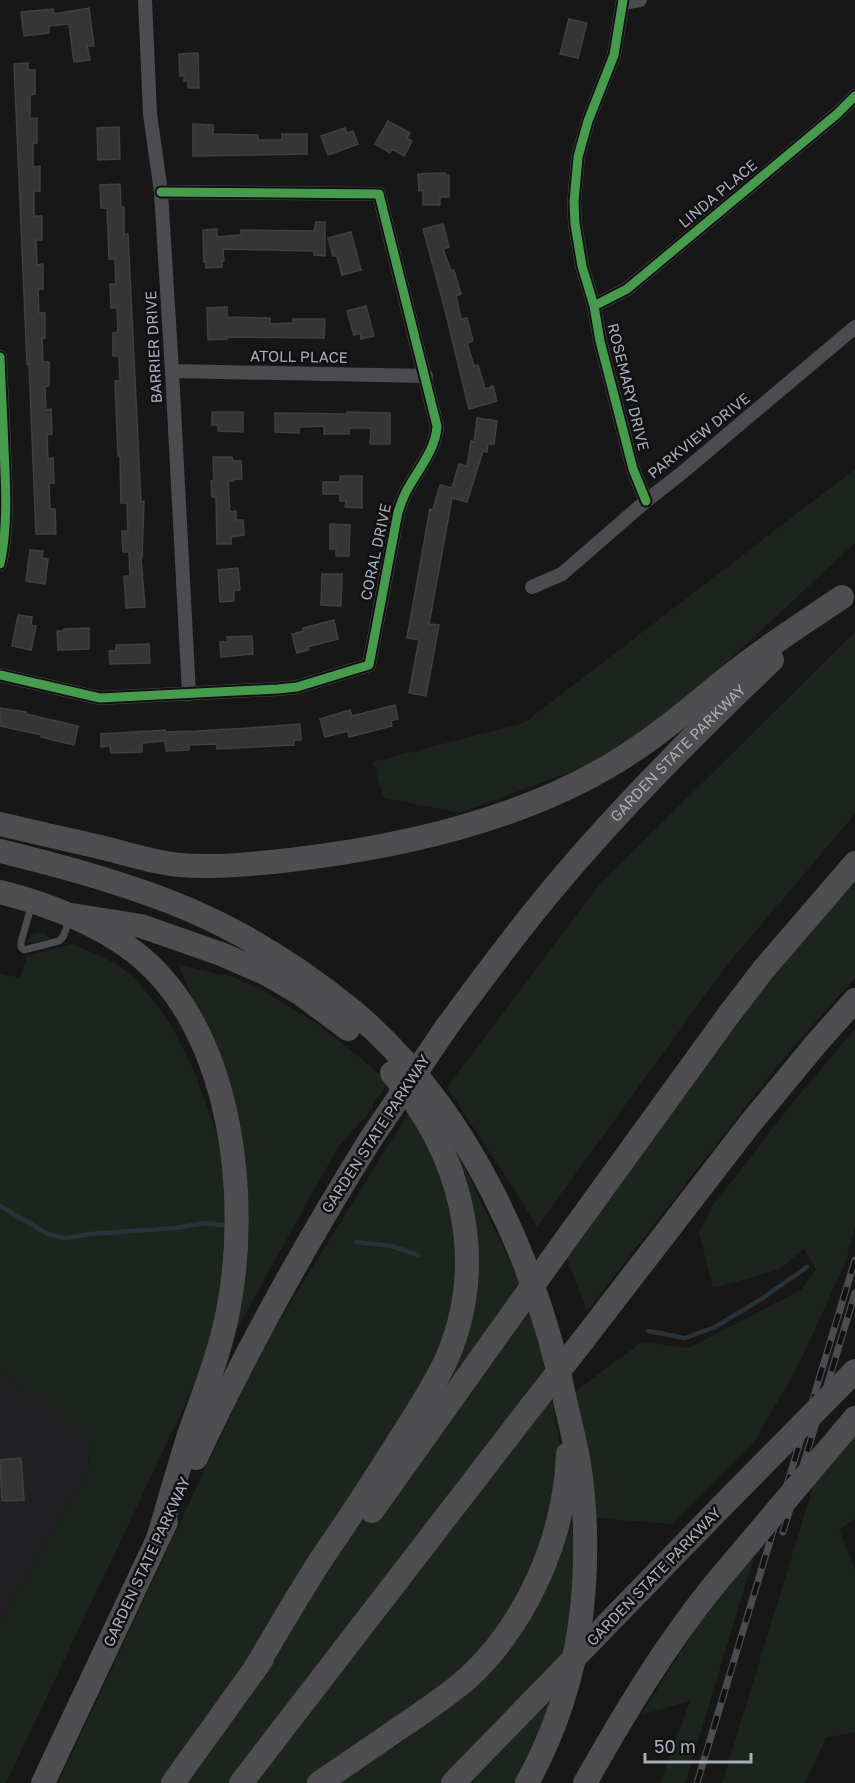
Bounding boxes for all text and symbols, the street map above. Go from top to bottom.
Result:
street label: LINDA PLACE [675,155,760,231]
street label: BARRIER DRIVE [141,290,165,404]
street label: ROSEMARY DRIVE [604,321,654,452]
street label: ATOLL PLACE [250,346,348,366]
street label: PARKVIEW DRIVE [644,389,753,482]
street label: CORAL DRIVE [356,502,394,602]
street label: GARDEN STATE PARKWAY [606,680,749,825]
street label: GARDEN STATE PARKWAY [317,1051,433,1216]
street label: GARDEN STATE PARKWAY [99,1474,194,1649]
street label: GARDEN STATE PARKWAY [583,1503,724,1649]
scale bar [645,1726,752,1764]
text: 50 m [654,1735,696,1757]

